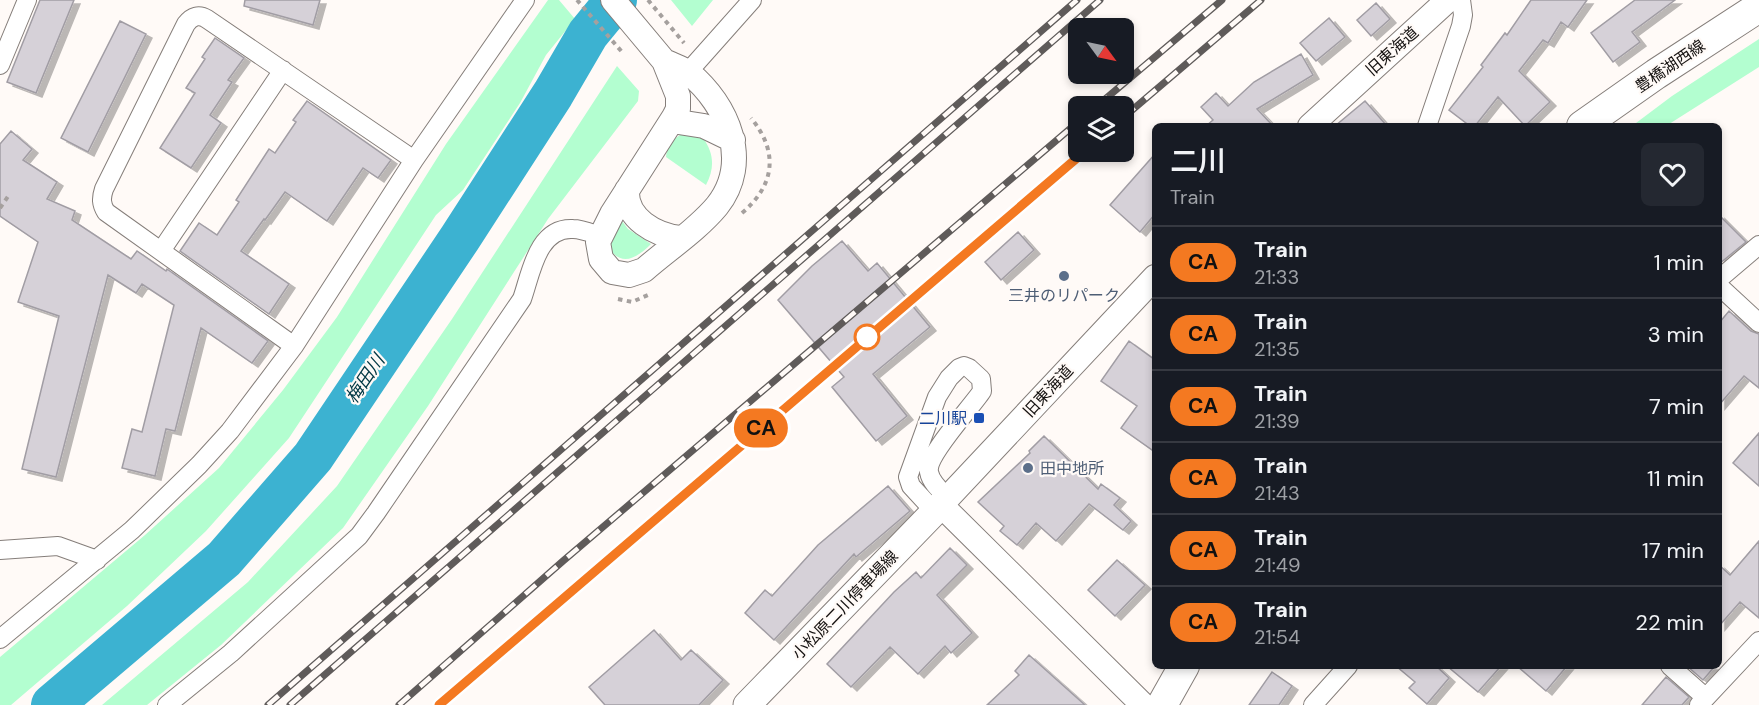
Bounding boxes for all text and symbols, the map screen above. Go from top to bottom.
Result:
north arrow [1068,18,1134,84]
map controls [1068,18,1134,162]
street label: 旧東海道 [1361,22,1423,80]
street label: 豊橋湖西線 [1631,35,1709,97]
button: layers [1068,96,1134,162]
text: 二川 [1170,143,1226,180]
button: heart [1641,143,1704,206]
text: Train [1170,184,1215,210]
text: Train [1254,235,1308,264]
text: CA [1188,248,1218,276]
text: 1 min [1654,248,1704,277]
text: 21:33 [1254,264,1299,290]
marker: 三井のリパーク [1057,269,1071,283]
place label: 三井のリパーク [1008,285,1120,306]
text: Train [1254,307,1308,336]
text: CA [1188,320,1218,348]
text: 3 min [1648,320,1704,349]
unlabelled marker [854,324,880,350]
text: 21:35 [1254,336,1300,362]
water label: 梅田川 [340,348,391,408]
street label: 旧東海道 [1018,360,1078,422]
text: Train [1254,379,1308,408]
text: CA [1188,392,1218,420]
text: 7 min [1649,392,1704,421]
line badge: CA [734,408,788,448]
place label: 二川駅 [919,408,967,429]
text: 21:39 [1254,408,1300,434]
marker: 二川駅 [972,411,986,425]
text: CA [746,414,776,442]
text: Train [1254,451,1308,480]
place label: 田中地所 [1040,458,1104,479]
marker: 田中地所 [1021,461,1035,475]
text: CA [1188,464,1218,492]
text: 11 min [1647,464,1704,493]
text: 21:43 [1254,480,1300,506]
text: Train [1254,523,1308,552]
text: CA [1188,536,1218,564]
text: 17 min [1642,536,1704,565]
street label: 小松原二川停車場線 [787,546,903,664]
text: 21:49 [1254,552,1301,578]
text: Train [1254,595,1308,624]
text: CA [1188,608,1218,636]
text: 22 min [1635,608,1704,637]
text: 21:54 [1254,624,1300,650]

